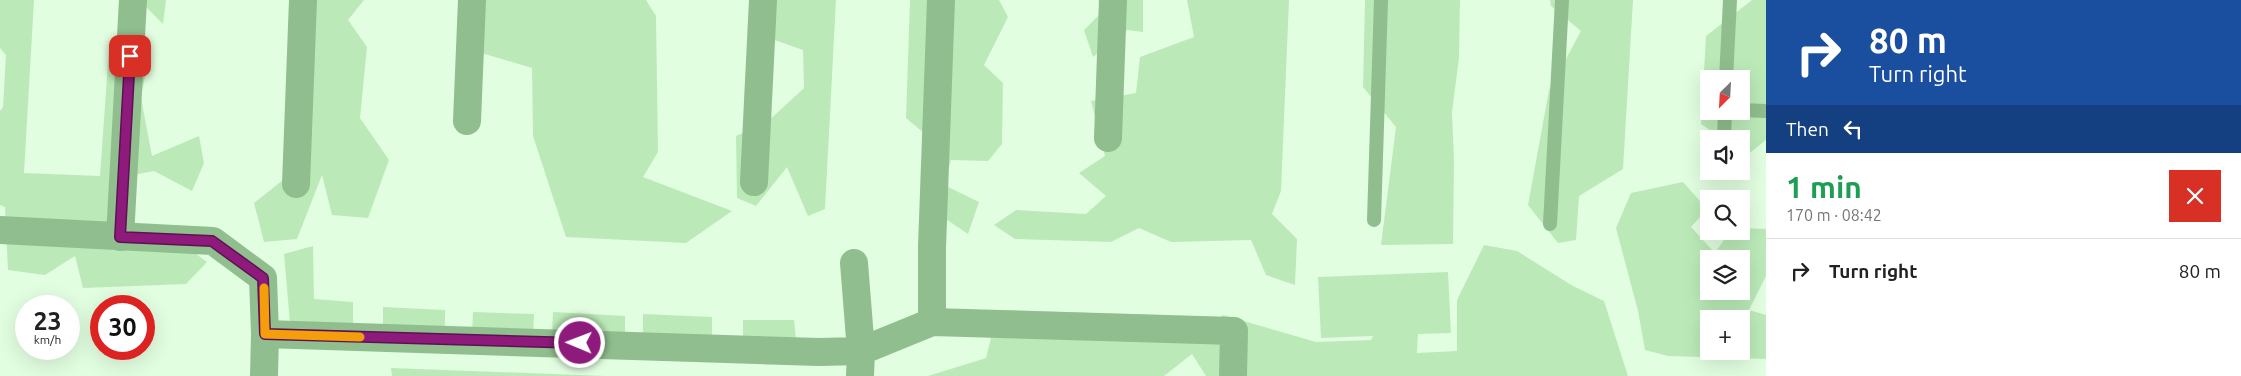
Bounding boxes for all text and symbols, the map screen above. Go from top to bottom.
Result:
icon: right [1786,20,1851,85]
text: 80 m [1869,20,1947,60]
pin [109,35,151,77]
icon: arrive [116,42,144,70]
text: Turn right [1869,61,1967,86]
north arrow [1700,70,1750,120]
map controls [1700,70,1750,360]
icon: left [1839,115,1867,143]
text: Then [1786,118,1829,140]
button: sound [1700,130,1750,180]
text: 1 min [1786,170,1862,204]
button: close [2169,170,2221,222]
button: search [1700,190,1750,240]
text: 170 m · 08:42 [1786,206,1882,224]
button: layers [1700,250,1750,300]
icon: right [1786,257,1814,285]
text: Turn right [1829,260,1917,282]
text: 80 m [2179,260,2221,282]
speed limit sign: 30 [90,295,155,360]
text: 23 [33,307,62,335]
button: + [1700,310,1750,360]
position arrow [553,316,605,368]
text: km/h [34,333,61,346]

